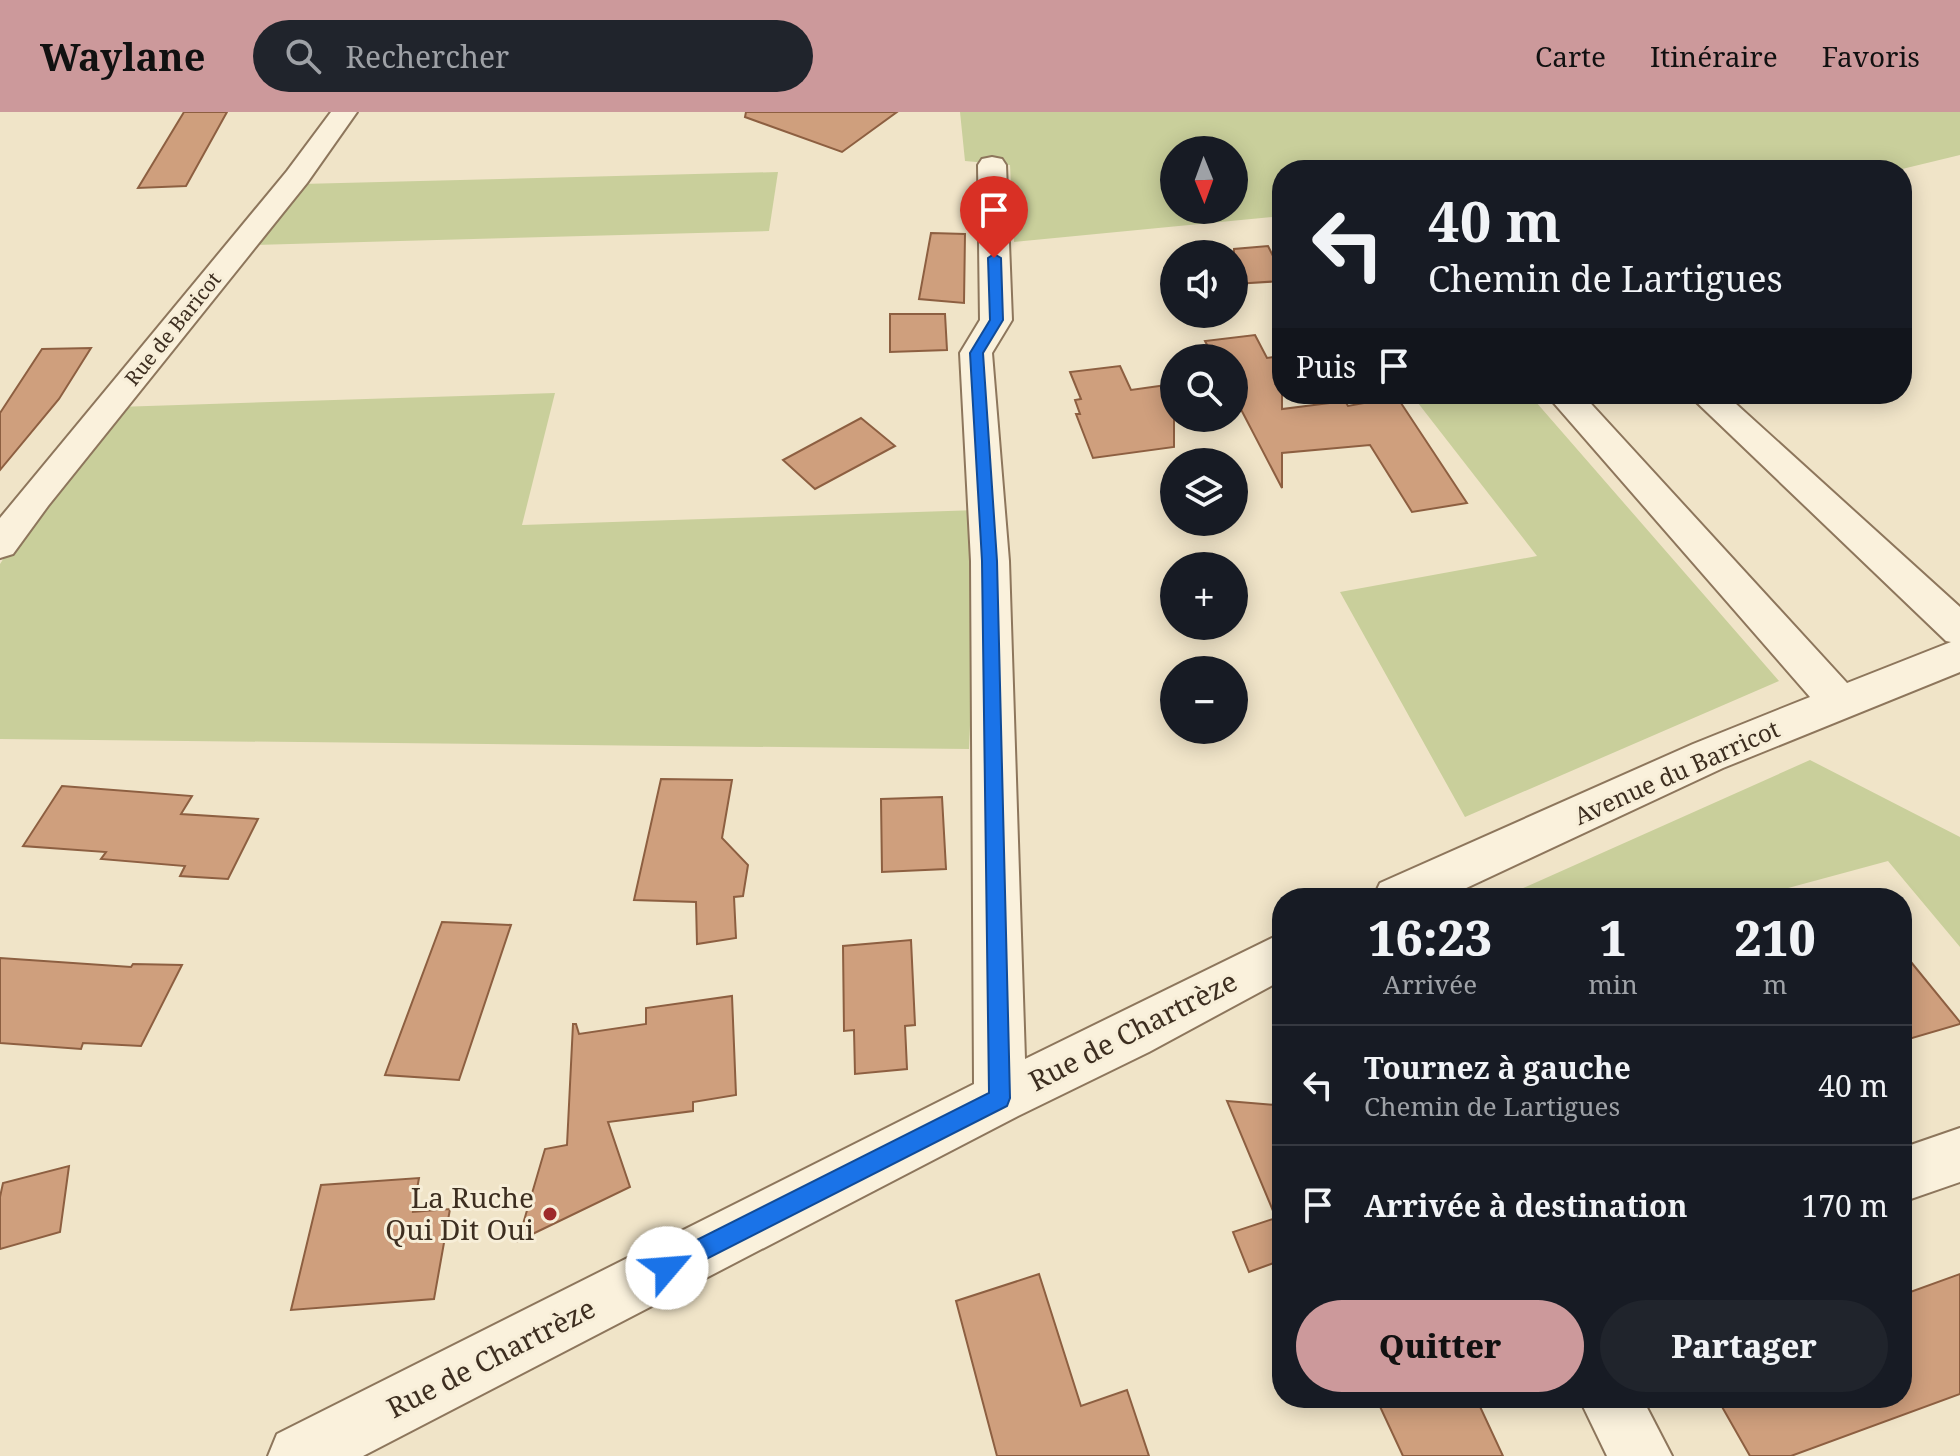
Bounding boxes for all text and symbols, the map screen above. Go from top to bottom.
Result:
search box [253,20,813,92]
text: Waylane [40,30,205,82]
icon: search [281,34,325,78]
text: Rechercher [345,36,509,77]
text: Carte [1535,37,1606,75]
text: Itinéraire [1650,37,1778,75]
text: Favoris [1822,37,1920,75]
north arrow [1160,136,1248,224]
map controls [1160,136,1248,744]
pin [960,176,1028,258]
text: 40 m [1428,182,1561,258]
icon: arrive [972,188,1016,232]
icon: left [1296,192,1400,296]
button: sound [1160,240,1248,328]
text: Chemin de Lartigues [1428,254,1783,303]
street label: Rue de Baricot [119,266,227,391]
button: search [1160,344,1248,432]
icon: arrive [1372,344,1416,388]
text: Puis [1296,346,1356,387]
button: layers [1160,448,1248,536]
button: + [1160,552,1248,640]
button: − [1160,656,1248,744]
street label: Avenue du Barricot [1568,711,1784,832]
text: 16:23 [1368,905,1492,970]
text: 1 [1599,905,1627,970]
text: 210 [1734,905,1816,970]
street label: Rue de Chartrèze [1022,961,1243,1099]
text: Arrivée [1383,966,1477,1002]
text: min [1588,966,1638,1002]
text: m [1763,966,1787,1002]
text: Tournez à gauche [1364,1047,1631,1088]
icon: left [1296,1063,1340,1107]
text: 40 m [1818,1065,1888,1106]
text: Chemin de Lartigues [1364,1088,1620,1124]
place label: La Ruche Qui Dit Oui [385,1178,534,1248]
icon: arrive [1296,1183,1340,1227]
text: Arrivée à destination [1364,1185,1688,1226]
text: 170 m [1802,1185,1888,1226]
marker: La Ruche Qui Dit Oui [541,1205,559,1223]
position arrow [625,1226,709,1310]
street label: Rue de Chartrèze [380,1288,601,1426]
button: Quitter [1296,1300,1584,1392]
button: Partager [1600,1300,1888,1392]

